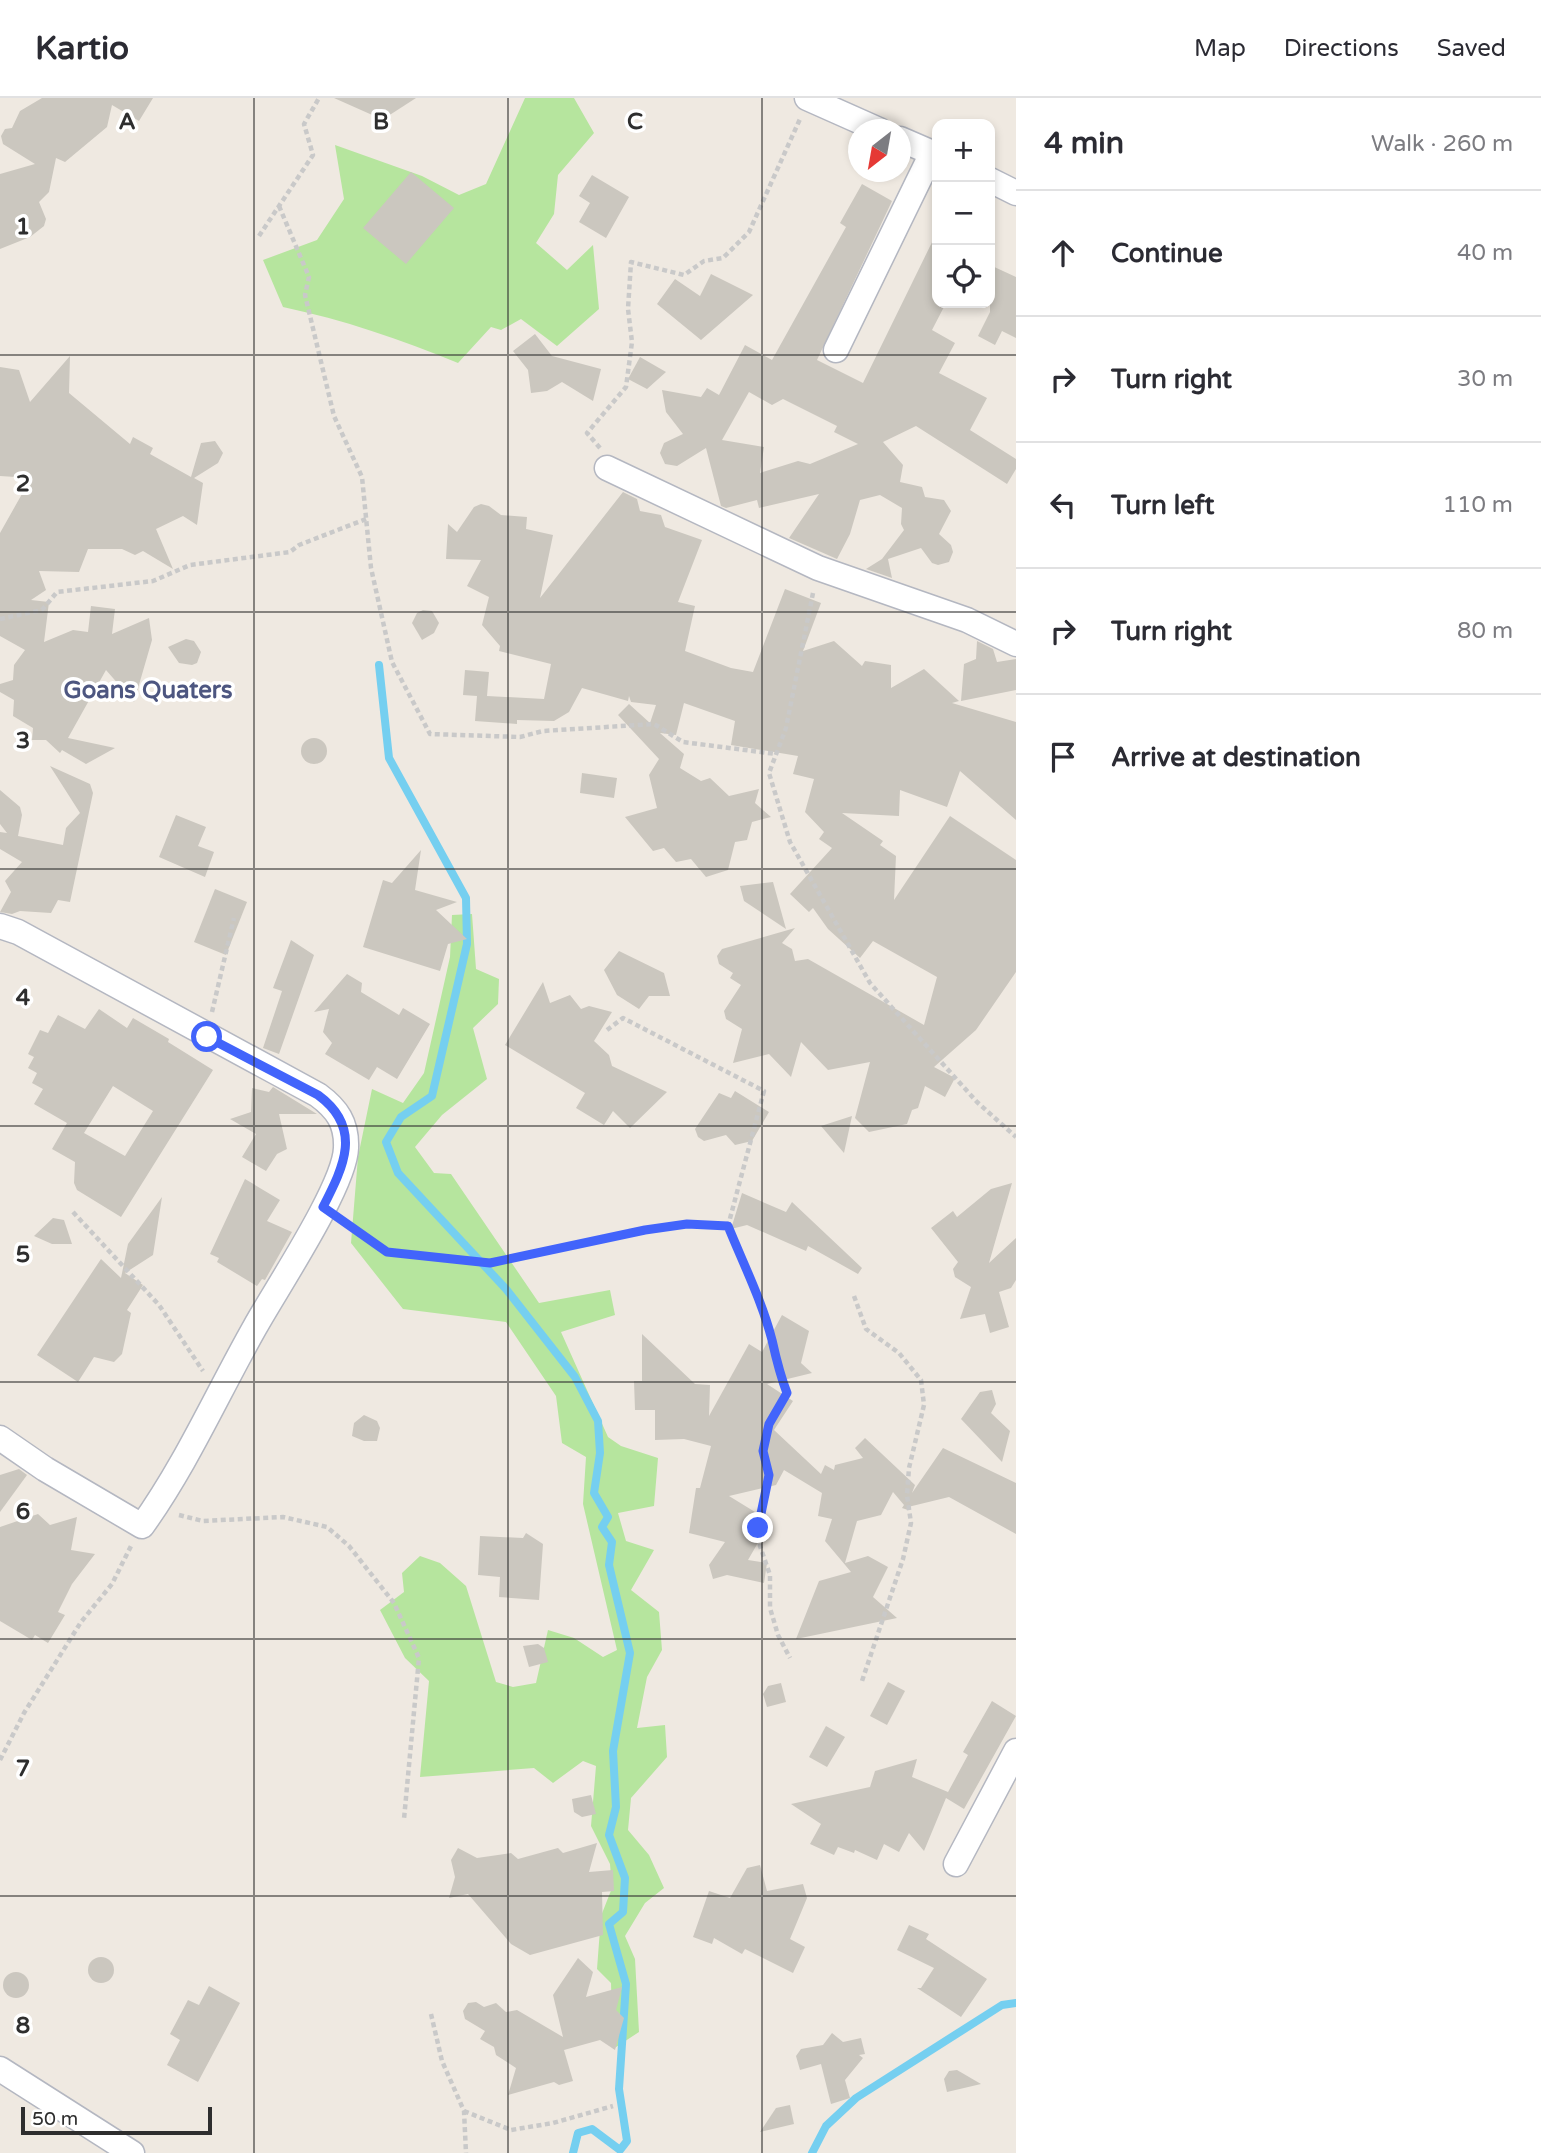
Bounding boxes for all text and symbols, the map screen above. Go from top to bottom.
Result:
text: Kartio [35,29,129,68]
text: Map [1194,34,1246,63]
text: Directions [1284,34,1399,63]
text: Saved [1437,34,1506,63]
text: A [118,108,136,136]
text: B [373,108,389,136]
text: C [627,108,643,136]
north arrow [848,119,911,182]
map controls [932,119,995,308]
button: + [932,119,995,182]
text: 4 min [1044,125,1124,162]
text: Walk · 260 m [1371,130,1513,158]
button: − [932,182,995,245]
text: 1 [16,213,30,241]
icon: ahead [1044,234,1082,272]
text: Continue [1111,238,1223,269]
text: 40 m [1457,239,1513,267]
button: locate [932,245,995,308]
icon: right [1044,360,1082,398]
text: Turn right [1111,364,1232,395]
text: 30 m [1457,365,1513,393]
text: 2 [16,470,30,498]
icon: left [1044,486,1082,524]
text: Turn left [1111,490,1214,521]
text: 110 m [1443,491,1513,519]
icon: right [1044,612,1082,650]
text: Turn right [1111,616,1232,647]
text: 80 m [1457,617,1513,645]
district label: Goans Quaters [63,676,233,705]
text: 3 [16,727,30,755]
icon: arrive [1044,738,1082,776]
text: Arrive at destination [1111,742,1361,773]
text: 4 [16,984,31,1012]
route start [191,1021,222,1052]
text: 5 [16,1241,30,1269]
text: 6 [16,1498,30,1526]
route end [742,1512,773,1543]
text: 7 [16,1755,30,1783]
text: 8 [16,2012,30,2040]
scale bar [21,2104,212,2136]
text: 50 m [32,2108,78,2130]

